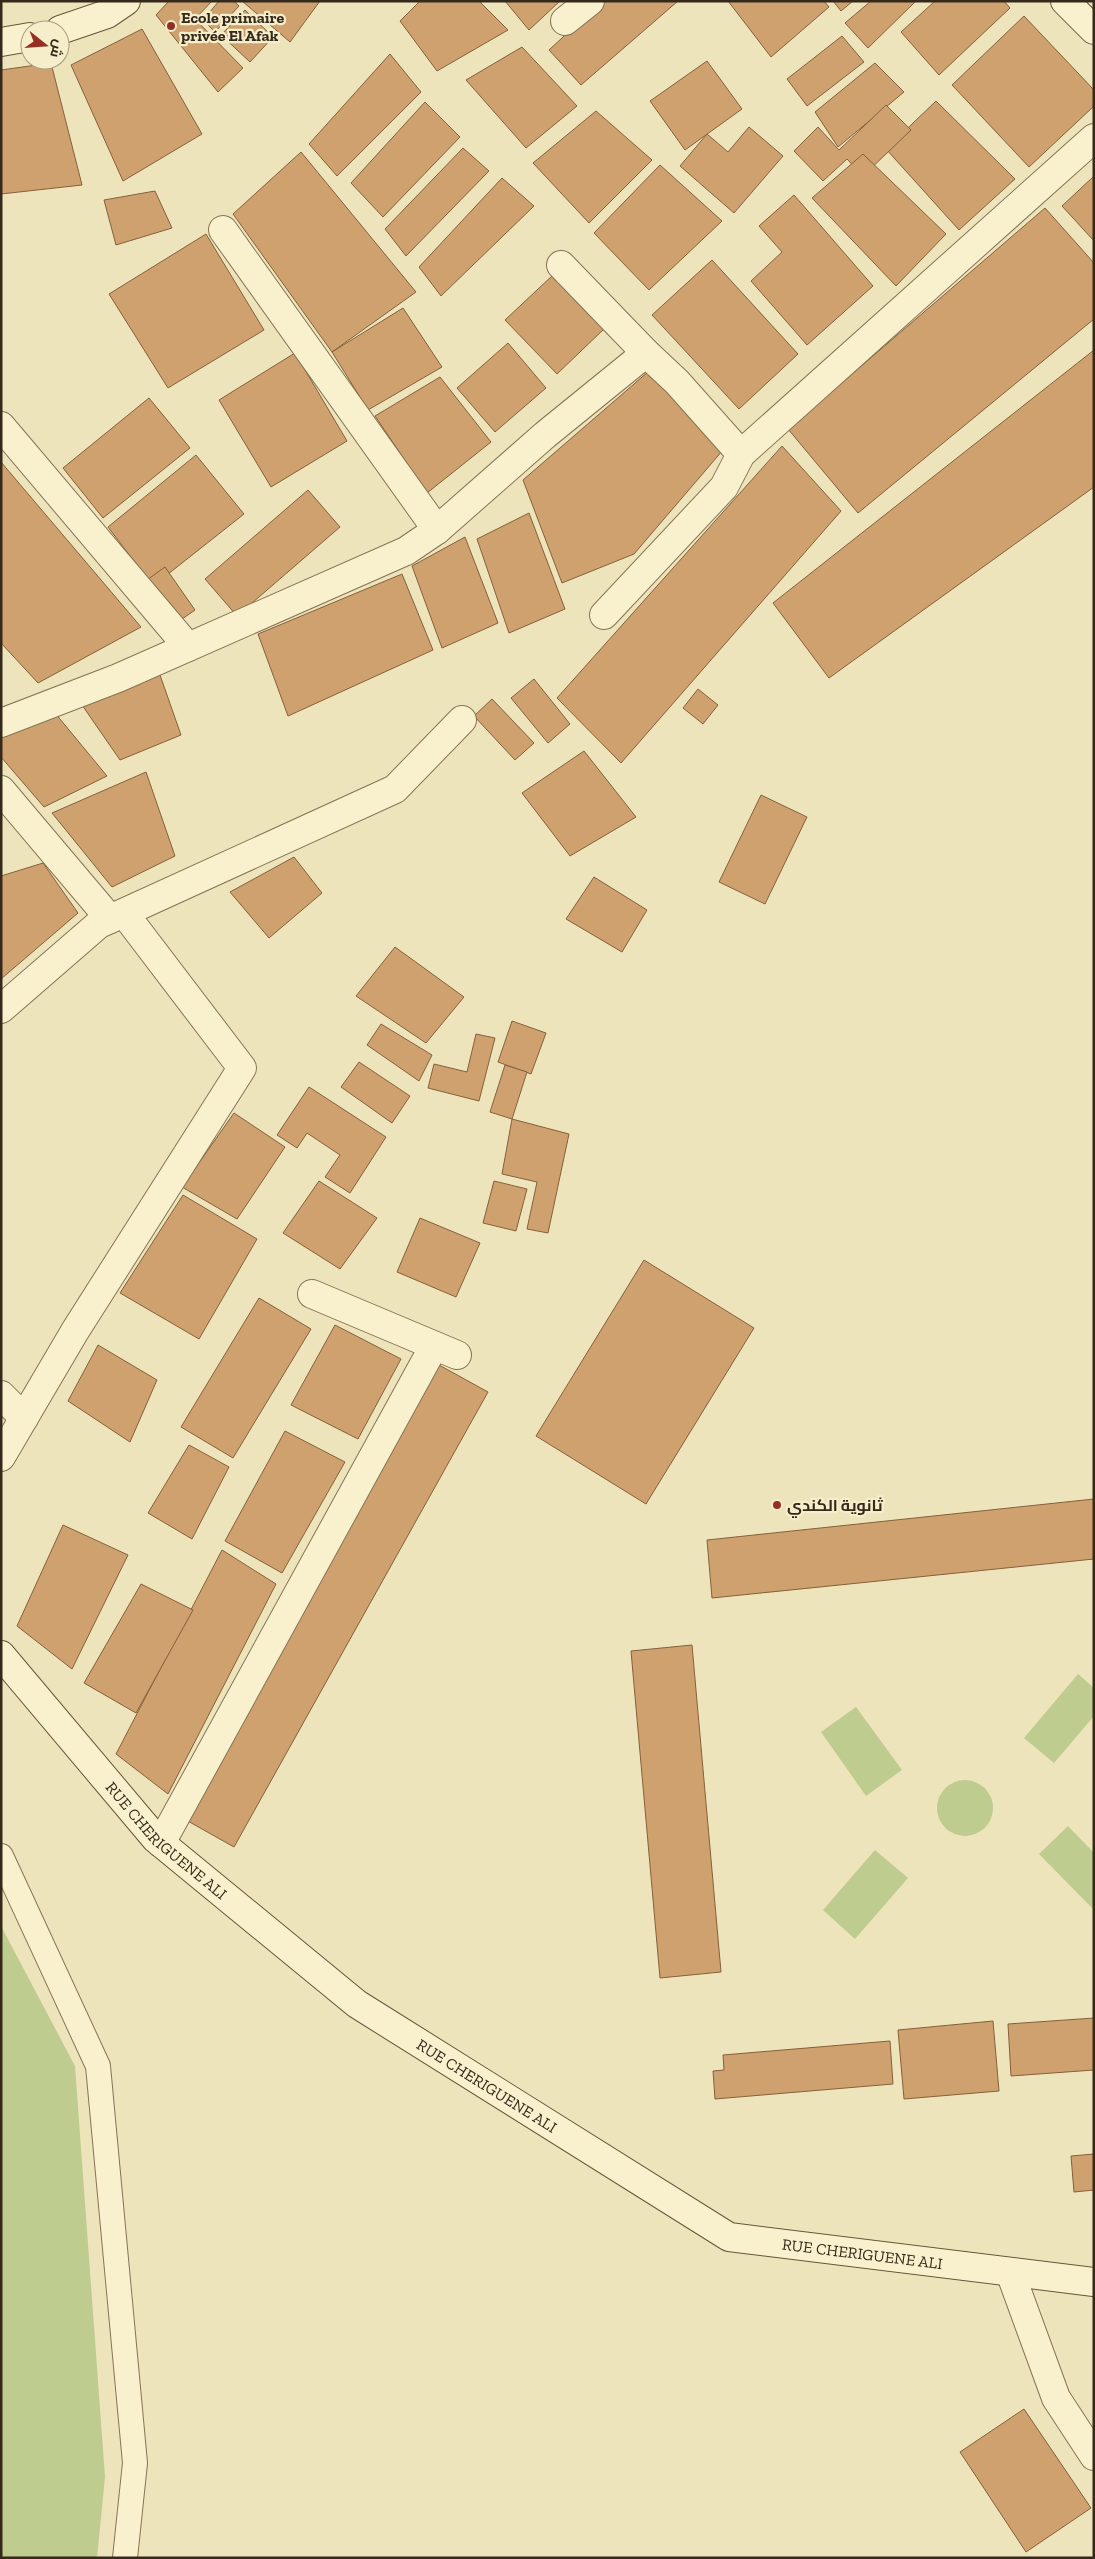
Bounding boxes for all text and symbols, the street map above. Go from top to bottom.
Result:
place label: Ecole primaire privée El Afak [181,8,285,45]
north arrow [20,20,70,70]
marker: Ecole primaire privée El Afak [165,20,177,32]
text: ش [46,38,68,60]
place label: ثانوية الكندي [787,1496,884,1518]
marker: ثانوية الكندي [771,1499,783,1511]
street label: RUE CHERIGUENE ALI [102,1778,231,1903]
street label: RUE CHERIGUENE ALI [413,2034,560,2136]
street label: RUE CHERIGUENE ALI [781,2234,944,2273]

